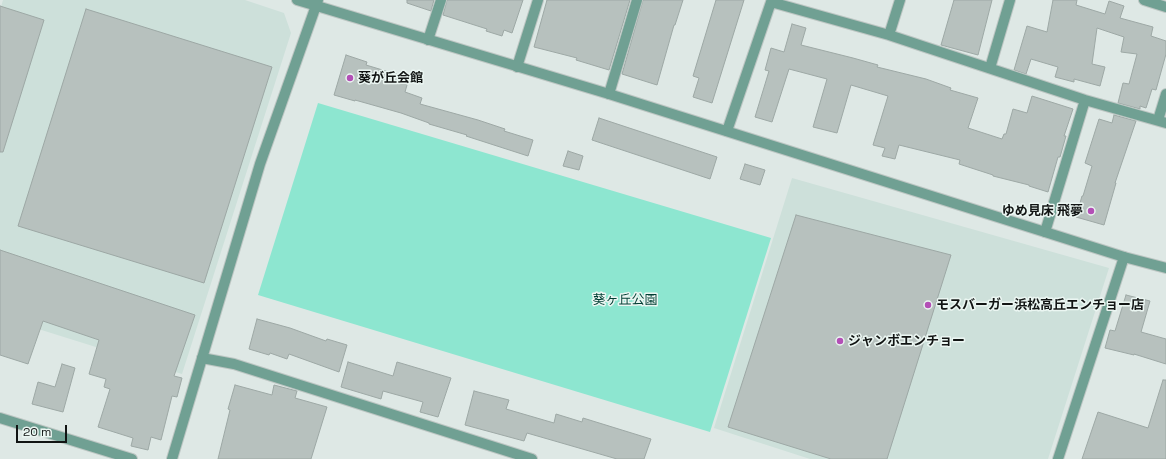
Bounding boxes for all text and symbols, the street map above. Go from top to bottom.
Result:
place label: 葵が丘会館 [358,70,423,86]
marker: 葵が丘会館 [345,73,355,83]
place label: ゆめ見床 飛夢 [1002,203,1083,219]
marker: ゆめ見床 飛夢 [1086,206,1096,216]
park label: 葵ヶ丘公園 [593,292,657,308]
place label: モスバーガー浜松高丘エンチョー店 [936,297,1144,313]
marker: モスバーガー浜松高丘エンチョー店 [923,300,933,310]
place label: ジャンボエンチョー [848,333,965,349]
marker: ジャンボエンチョー [835,336,845,346]
scale bar [18,417,69,443]
text: 20 m [23,424,51,440]

